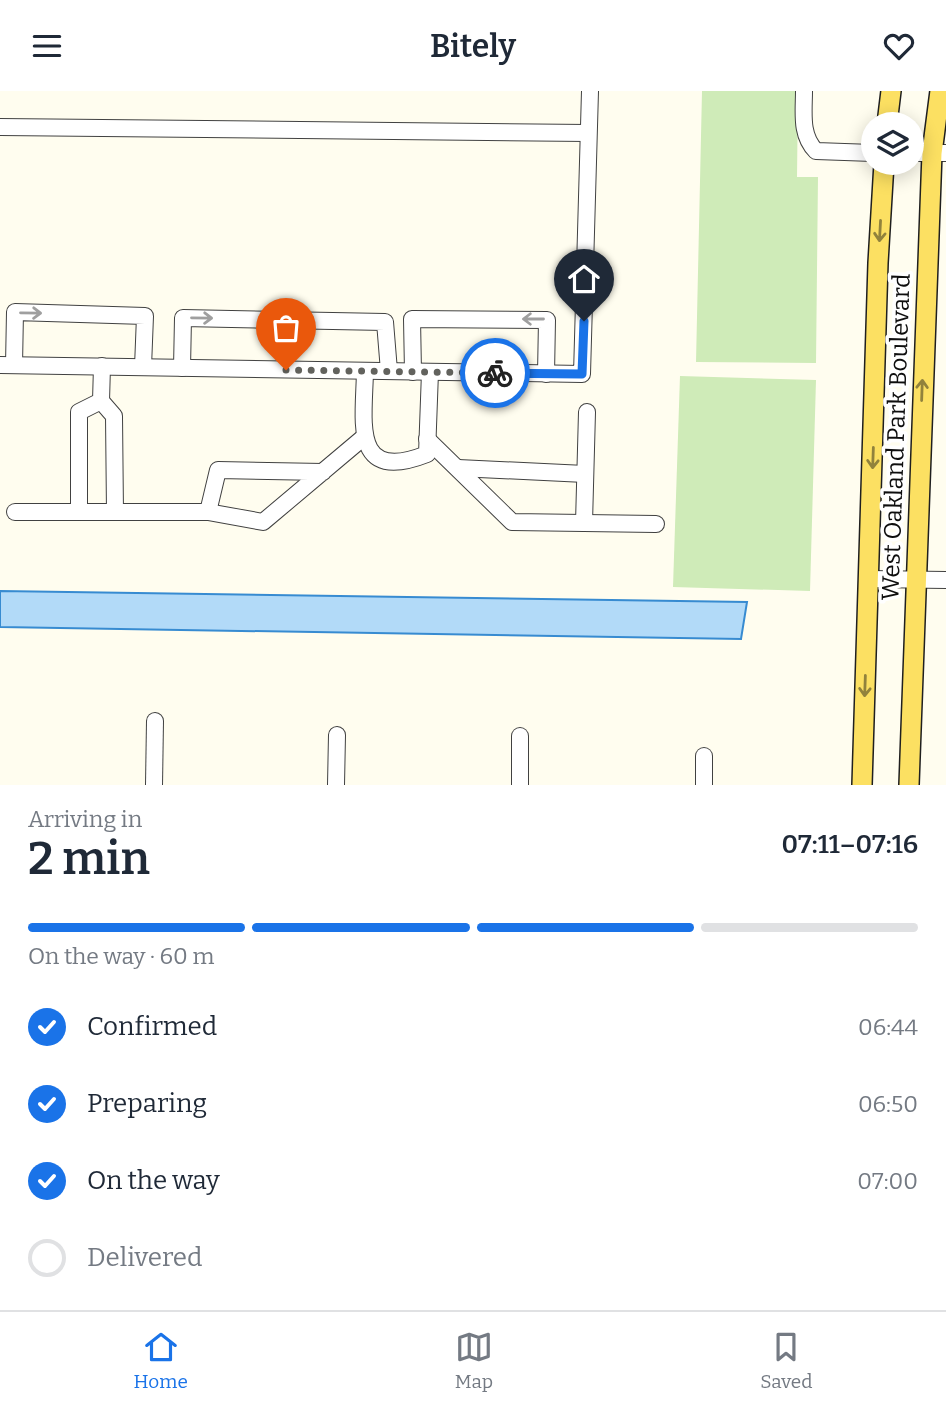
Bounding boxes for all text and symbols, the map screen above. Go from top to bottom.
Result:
icon: menu [28,27,66,65]
text: Bitely [430,27,516,65]
icon: heart [880,27,918,65]
map controls [861,112,924,175]
button: layers [861,112,924,175]
one-way arrow [873,219,886,242]
pin [554,249,614,321]
icon: home [565,260,603,298]
street label: West Oakland Park Boulevard [876,273,916,601]
pin [256,298,316,370]
one-way arrow [19,306,42,320]
icon: bag [267,309,305,347]
one-way arrow [190,311,213,325]
one-way arrow [521,312,544,326]
courier [460,338,530,408]
icon: bike [476,354,514,392]
one-way arrow [916,378,929,401]
one-way arrow [866,447,879,470]
one-way arrow [859,674,872,697]
text: Arriving in [28,805,142,833]
text: 07:11–07:16 [782,829,918,860]
text: 2 min [28,831,150,886]
text: On the way · 60 m [28,942,214,970]
icon: check [28,1008,66,1046]
text: Confirmed [87,1011,217,1042]
text: 06:44 [858,1013,918,1041]
icon: check [28,1085,66,1123]
text: Preparing [87,1088,207,1119]
text: 06:50 [858,1090,918,1118]
icon: check [28,1162,66,1200]
text: On the way [87,1165,220,1196]
text: 07:00 [857,1167,918,1195]
text: Delivered [87,1242,202,1273]
tab: Home [134,1328,188,1393]
tab: Map [455,1328,493,1393]
tab: Saved [760,1328,812,1393]

